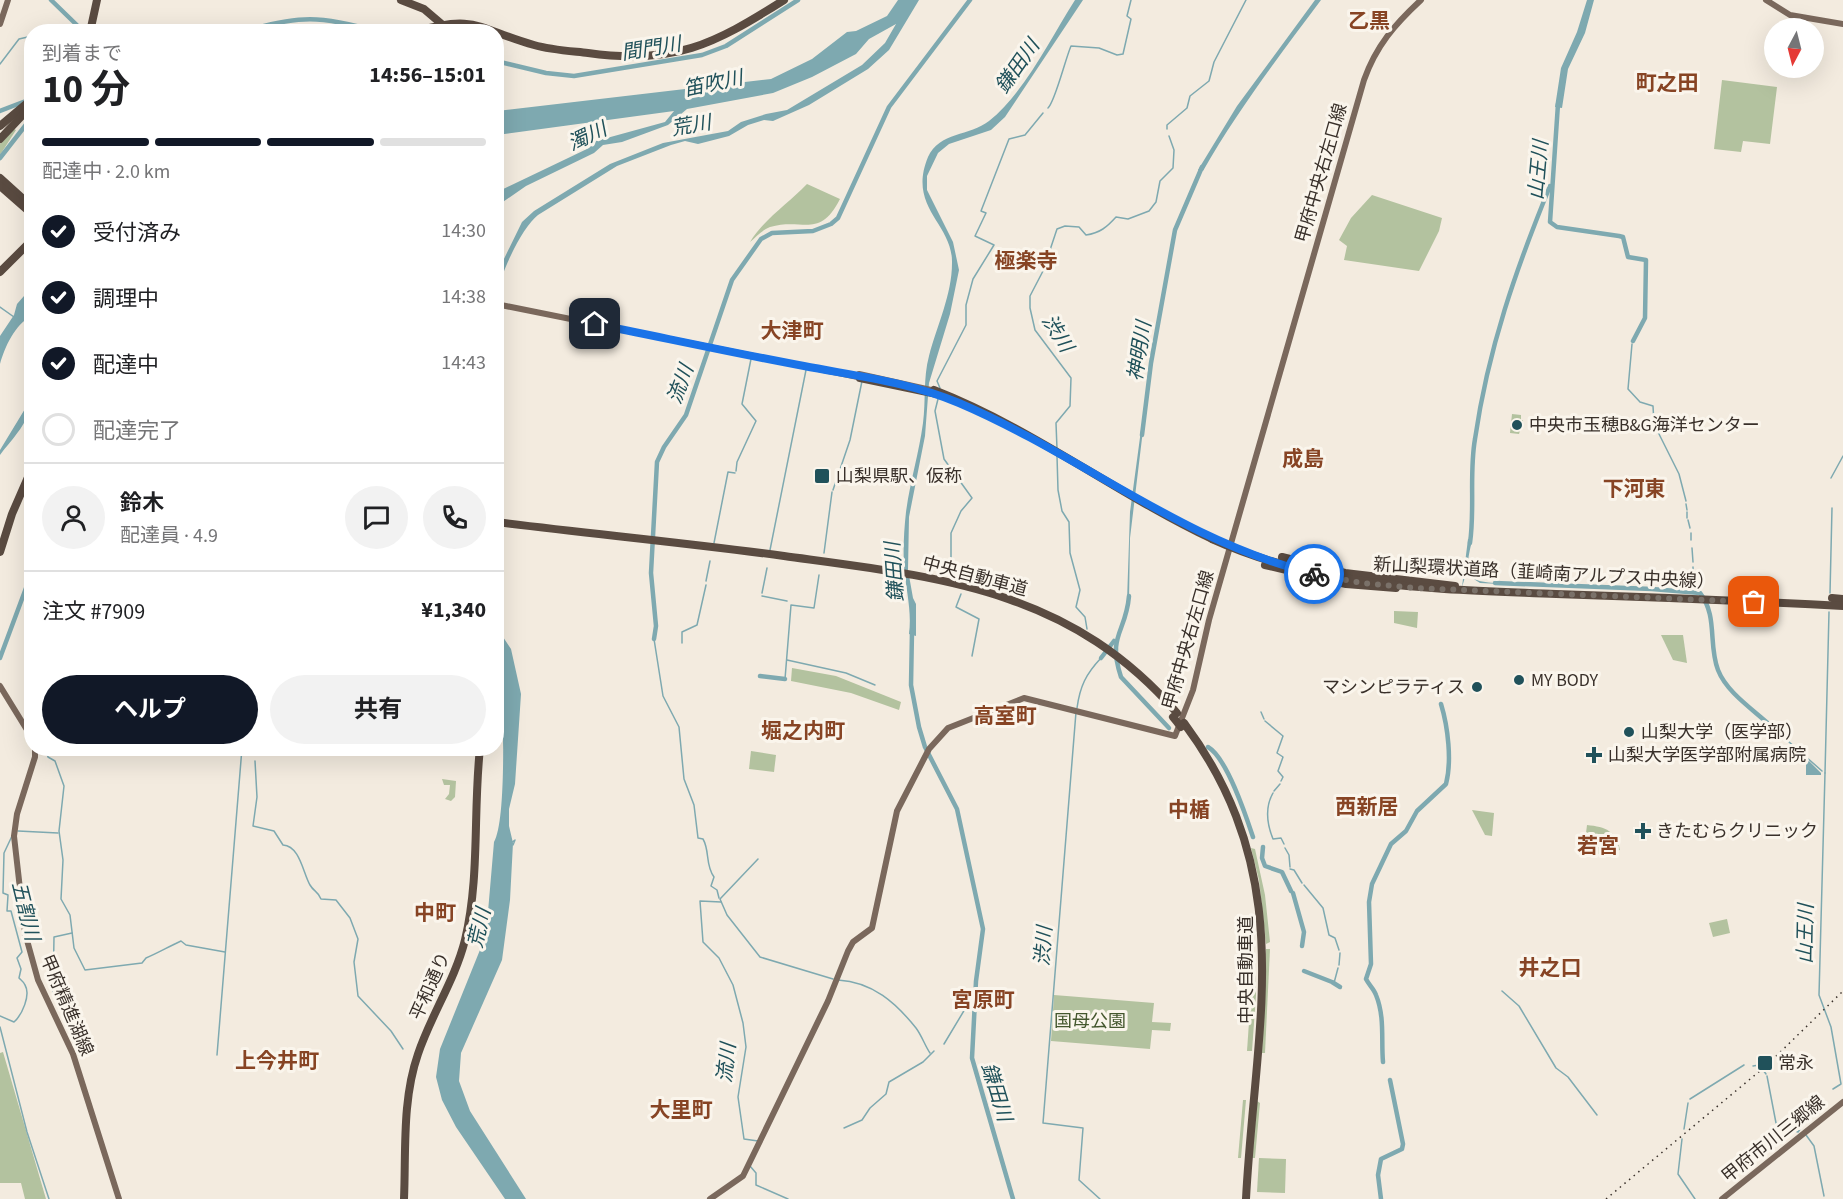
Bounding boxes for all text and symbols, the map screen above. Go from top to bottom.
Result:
district label: 乙黒 [1348,6,1390,36]
north arrow [1764,18,1824,78]
map controls [1764,18,1824,78]
water label: 間門川 [619,30,685,68]
water label: 鎌田川 [989,32,1048,99]
text: 到着まで [42,40,122,68]
text: 14:56–15:01 [369,59,486,91]
text: 10 分 [42,62,130,118]
water label: 笛吹川 [681,64,747,104]
district label: 町之田 [1636,68,1699,98]
street label: 甲府中央右左口線 [1290,100,1353,246]
water label: 荒川 [669,108,715,143]
water label: 濁川 [563,115,613,158]
water label: 山王川 [1522,137,1556,201]
text: 配達中 · 2.0 km [42,158,170,186]
icon: check [42,215,75,248]
text: 受付済み [93,217,181,249]
text: 14:30 [441,217,486,245]
district label: 極楽寺 [995,246,1058,276]
icon: check [42,281,75,314]
text: 調理中 [93,283,159,315]
text: 14:38 [441,283,486,311]
pin [569,298,620,349]
icon: home [578,307,611,340]
water label: 渋川 [1035,309,1081,360]
district label: 大津町 [761,316,824,346]
water label: 神明川 [1121,317,1159,383]
icon: check [42,347,75,380]
text: 配達中 [93,349,159,381]
text: 14:43 [441,349,486,377]
water label: 流川 [661,359,702,408]
place label: 中央市玉穂B&G海洋センター [1529,413,1760,438]
text: 配達完了 [93,415,181,447]
marker: 中央市玉穂B&G海洋センター [1510,418,1524,432]
district label: 成島 [1282,444,1324,474]
place label: 山梨県駅、仮称 [836,464,962,489]
marker: 山梨県駅、仮称 [813,467,831,485]
district label: 下河東 [1603,474,1666,504]
button: person [42,486,105,549]
button: chat [345,486,408,549]
button: phone [423,486,486,549]
text: 鈴木 [120,487,164,519]
text: 配達員 · 4.9 [120,522,218,550]
water label: 鎌田川 [879,539,911,603]
courier [1284,544,1344,604]
street label: 中央自動車道 [919,550,1030,603]
street label: 新山梨環状道路（韮崎南アルプス中央線） [1373,552,1715,595]
icon: bike [1298,558,1331,591]
street label: 甲府中央右左口線 [1157,567,1220,713]
pin [1728,576,1779,627]
icon: bag [1737,585,1770,618]
text: ¥1,340 [421,594,486,626]
text: 注文 #7909 [42,596,145,628]
place label: MY BODY [1531,668,1598,693]
marker: MY BODY [1512,673,1526,687]
button: ヘルプ [42,675,258,744]
button: 共有 [270,675,486,744]
place label: マシンピラティス [1322,675,1465,700]
marker: マシンピラティス [1470,680,1484,694]
district label: 高室町 [974,701,1037,731]
district label: 堀之内町 [761,716,845,746]
place label: 山梨大学（医学部） [1641,720,1803,745]
marker: 山梨大学（医学部） [1622,725,1636,739]
place label: 山梨大学医学部附属病院 [1608,743,1806,768]
marker: 山梨大学医学部附属病院 [1585,746,1603,764]
district label: 西新居 [1336,792,1399,822]
district label: 中楯 [1168,795,1210,825]
place label: きたむらクリニック [1656,819,1818,844]
marker: きたむらクリニック [1634,822,1652,840]
district label: 若宮 [1577,831,1619,861]
water label: 五割川 [4,879,46,946]
district label: 中町 [414,898,456,928]
water label: 山王川 [1791,902,1821,964]
water label: 荒川 [462,904,499,951]
street label: 中央自動車道 [1234,916,1259,1024]
water label: 渋川 [1029,923,1059,967]
street label: 平和通り [404,948,457,1024]
street label: 甲府精進湖線 [34,951,99,1060]
district label: 井之口 [1519,953,1582,983]
district label: 宮原町 [952,985,1015,1015]
park label: 国母公園 [1054,1009,1126,1034]
water label: 流川 [711,1040,743,1084]
district label: 上今井町 [235,1046,319,1076]
place label: 常永 [1778,1051,1814,1076]
marker: 常永 [1756,1054,1774,1072]
water label: 鎌田川 [974,1060,1019,1127]
street label: 甲府市川三郷線 [1716,1090,1830,1189]
district label: 大里町 [650,1095,713,1125]

